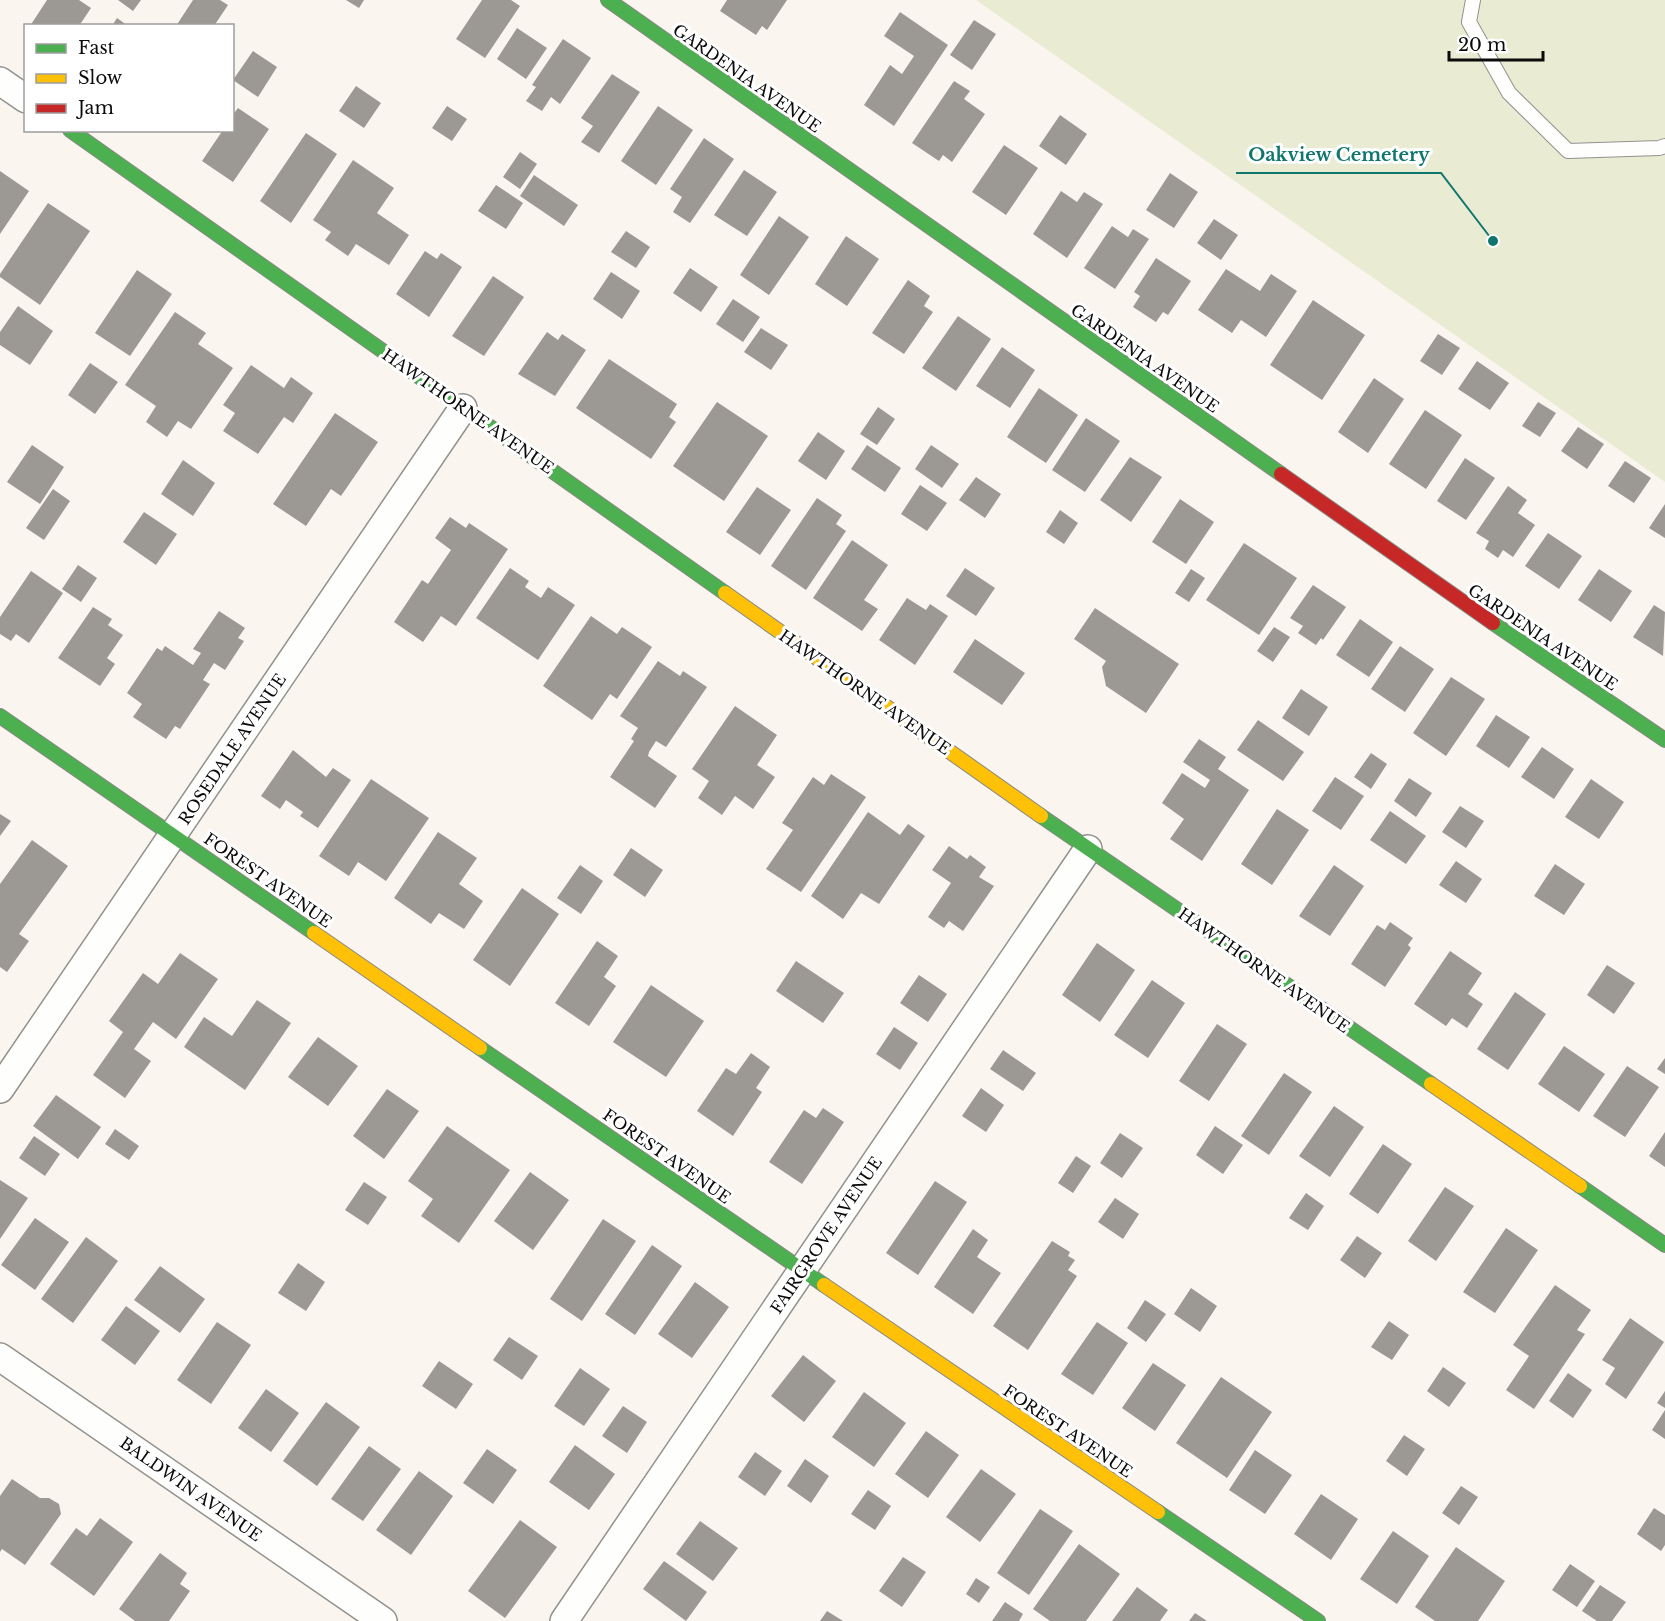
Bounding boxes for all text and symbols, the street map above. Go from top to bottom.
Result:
street label: GARDENIA AVENUE [669,19,825,137]
legend [24,24,234,132]
scale bar [1449,24,1544,62]
text: 20 m [1458,34,1506,56]
text: Fast [78,37,115,59]
text: Slow [78,67,123,89]
text: Jam [76,97,114,119]
callout: Oakview Cemetery [1236,137,1441,173]
text: Oakview Cemetery [1248,144,1430,166]
street label: GARDENIA AVENUE [1067,299,1223,417]
street label: HAWTHORNE AVENUE [378,344,558,478]
street label: GARDENIA AVENUE [1464,579,1622,695]
street label: HAWTHORNE AVENUE [775,625,955,759]
street label: ROSEDALE AVENUE [174,670,290,828]
street label: FOREST AVENUE [200,828,336,932]
street label: HAWTHORNE AVENUE [1174,903,1354,1037]
street label: FOREST AVENUE [599,1104,735,1208]
street label: FAIRGROVE AVENUE [766,1153,886,1317]
street label: FOREST AVENUE [1000,1380,1136,1482]
street label: BALDWIN AVENUE [116,1432,266,1546]

